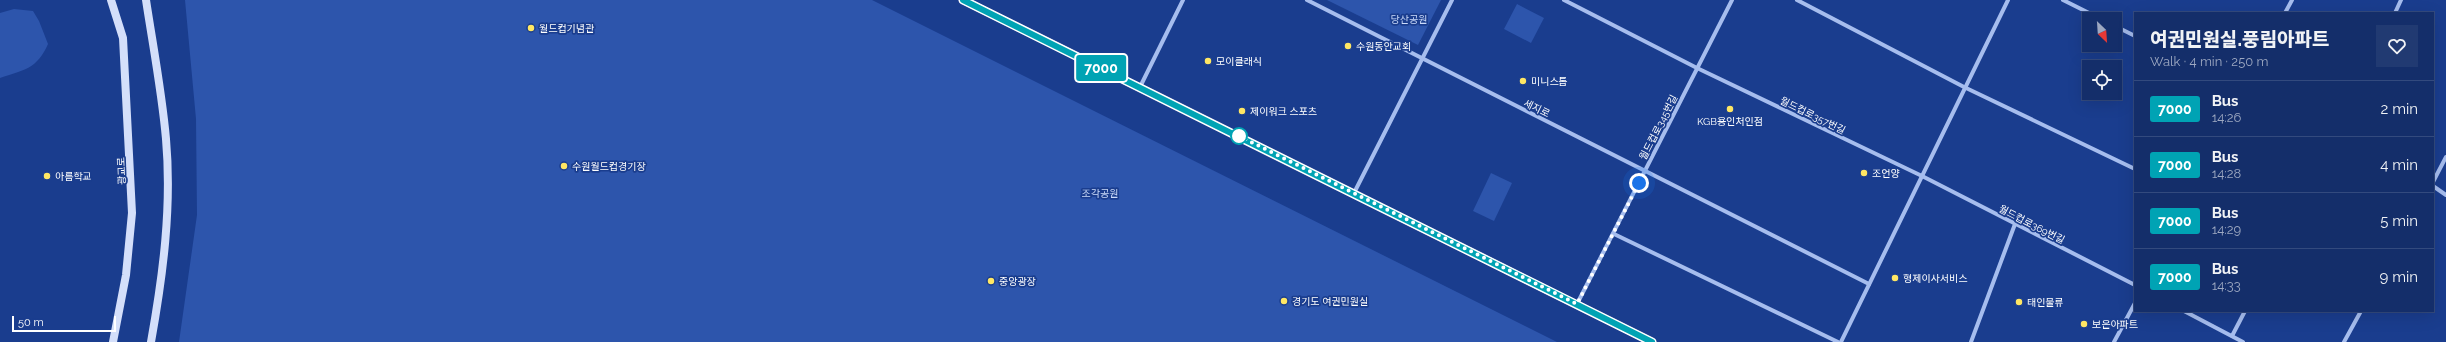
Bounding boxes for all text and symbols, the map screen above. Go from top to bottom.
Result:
north arrow [2082,12,2122,52]
map controls [2082,12,2122,100]
park label: 당산공원 [1391,14,1427,25]
marker: 월드컵기념관 [526,23,536,33]
place label: 월드컵기념관 [539,23,595,34]
button: heart [2376,25,2418,67]
text: 여권민원실.풍림아파트 [2150,28,2329,50]
marker: 수원동안교회 [1343,41,1353,51]
place label: 수원동안교회 [1356,41,1411,52]
text: Walk · 4 min · 250 m [2150,54,2268,69]
line badge: 7000 [1073,55,1129,81]
marker: 모이클래식 [1203,56,1213,66]
place label: 모이클래식 [1216,56,1262,67]
text: 7000 [1084,60,1118,76]
button: locate [2082,60,2122,100]
marker: 미니스톱 [1518,76,1528,86]
place label: 미니스톱 [1531,76,1568,87]
text: Bus [2212,92,2239,110]
street label: 월드컵로345번길 [1637,93,1680,162]
street label: 월드컵로357번길 [1778,95,1847,136]
street label: 세지로 [1522,97,1552,119]
text: 2 min [2381,100,2418,118]
text: 7000 [2158,101,2192,117]
marker: KGB용인처인점 [1725,104,1735,114]
marker: 제이워크 스포츠 [1237,106,1247,116]
place label: 제이워크 스포츠 [1250,106,1317,117]
text: 14:26 [2212,110,2241,125]
place label: KGB용인처인점 [1697,116,1763,127]
unlabelled marker [1230,127,1248,145]
text: Bus [2212,148,2239,166]
text: 4 min [2380,156,2418,174]
street label: 광교로 [116,157,127,185]
text: 7000 [2158,157,2192,173]
marker: 수원월드컵경기장 [559,161,569,171]
place label: 수원월드컵경기장 [572,161,646,172]
text: 14:28 [2212,166,2241,181]
marker: 조언양 [1859,168,1869,178]
place label: 조언양 [1872,168,1900,179]
marker: 아름학교 [42,171,52,181]
place label: 아름학교 [55,171,92,182]
your location [1629,173,1649,193]
park label: 조각공원 [1082,188,1118,199]
street label: 월드컵로369번길 [1997,203,2067,246]
text: Bus [2212,204,2239,222]
text: 5 min [2380,212,2418,230]
text: 7000 [2158,213,2192,229]
text: 14:29 [2212,222,2241,237]
text: Bus [2212,260,2239,278]
text: 9 min [2380,268,2418,286]
text: 7000 [2158,269,2192,285]
marker: 형제이사서비스 [1890,273,1900,283]
place label: 형제이사서비스 [1903,273,1967,284]
marker: 중앙광장 [986,276,996,286]
place label: 중앙광장 [999,276,1036,287]
text: 14:33 [2212,278,2241,293]
marker: 경기도 여권민원실 [1279,296,1289,306]
place label: 경기도 여권민원실 [1292,296,1368,307]
marker: 태인물류 [2014,297,2024,307]
place label: 태인물류 [2027,297,2064,308]
scale bar [12,314,116,333]
text: 50 m [18,316,44,329]
marker: 보은아파트 [2079,319,2089,329]
place label: 보은아파트 [2092,319,2138,330]

